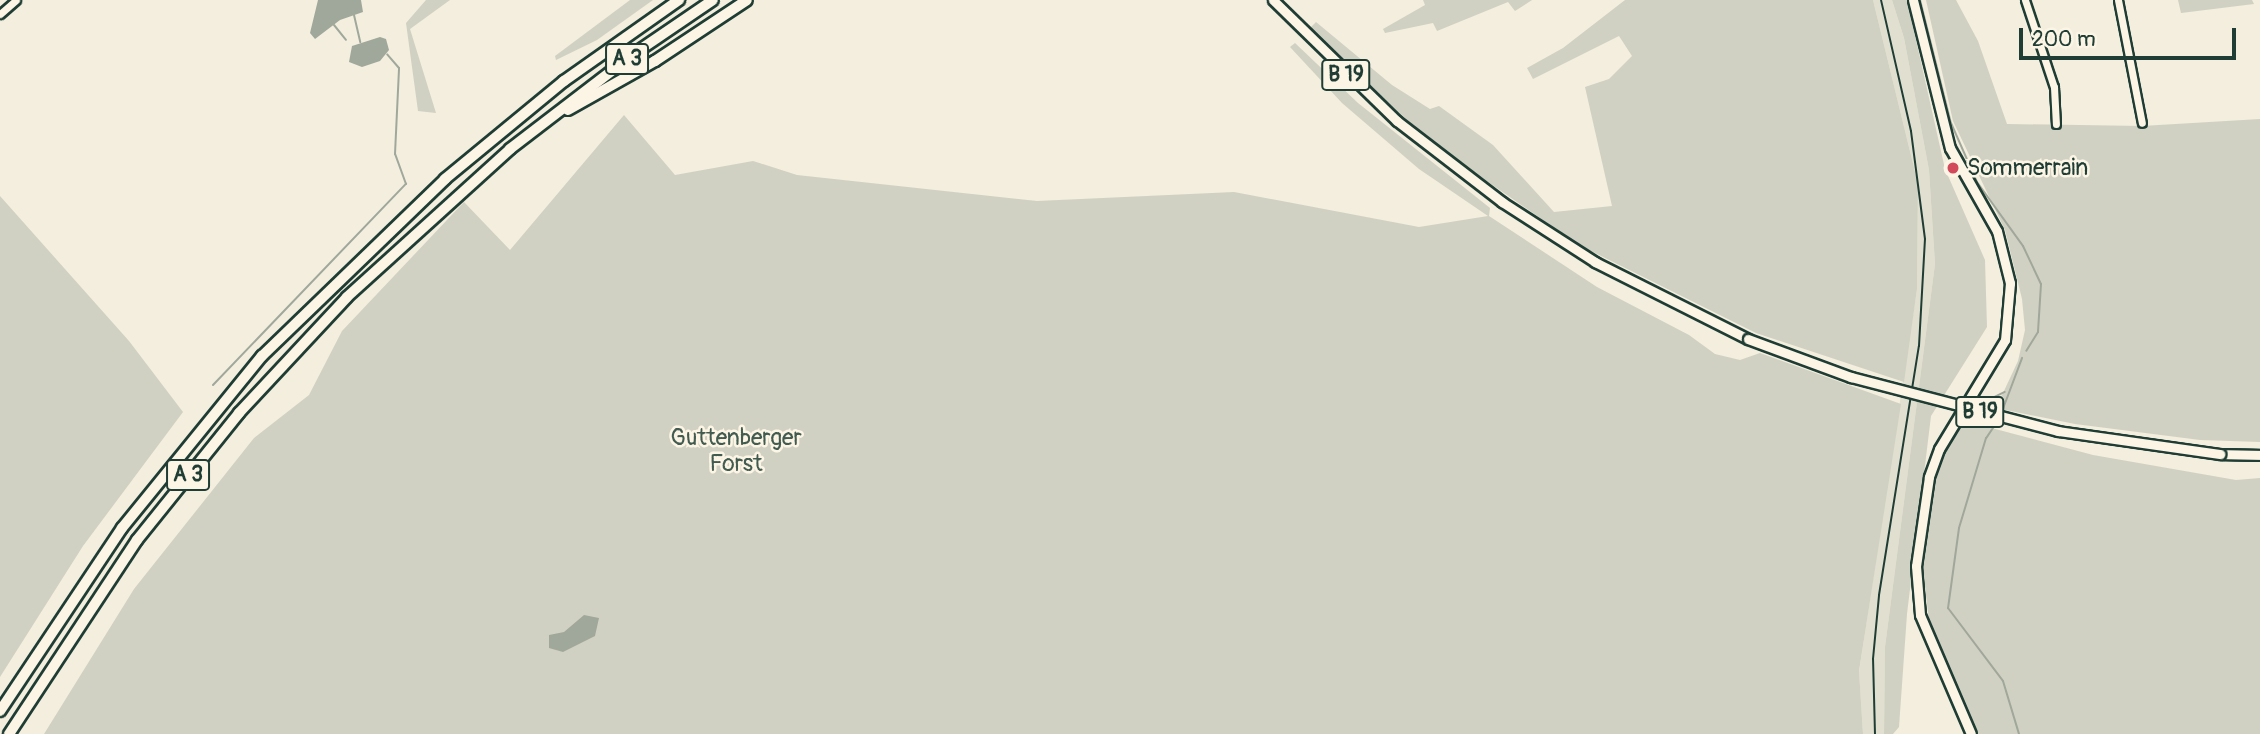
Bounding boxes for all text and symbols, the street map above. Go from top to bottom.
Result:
scale bar [2022,14,2239,58]
text: 200 m [2032,26,2096,53]
road number: A 3 [604,42,650,76]
road number: B 19 [1320,57,1372,92]
place label: Sommerrain [1967,154,2088,182]
marker: Sommerrain [1945,160,1961,176]
road number: B 19 [1954,394,2006,430]
park label: Guttenberger Forst [670,424,802,478]
road number: A 3 [165,458,211,492]

